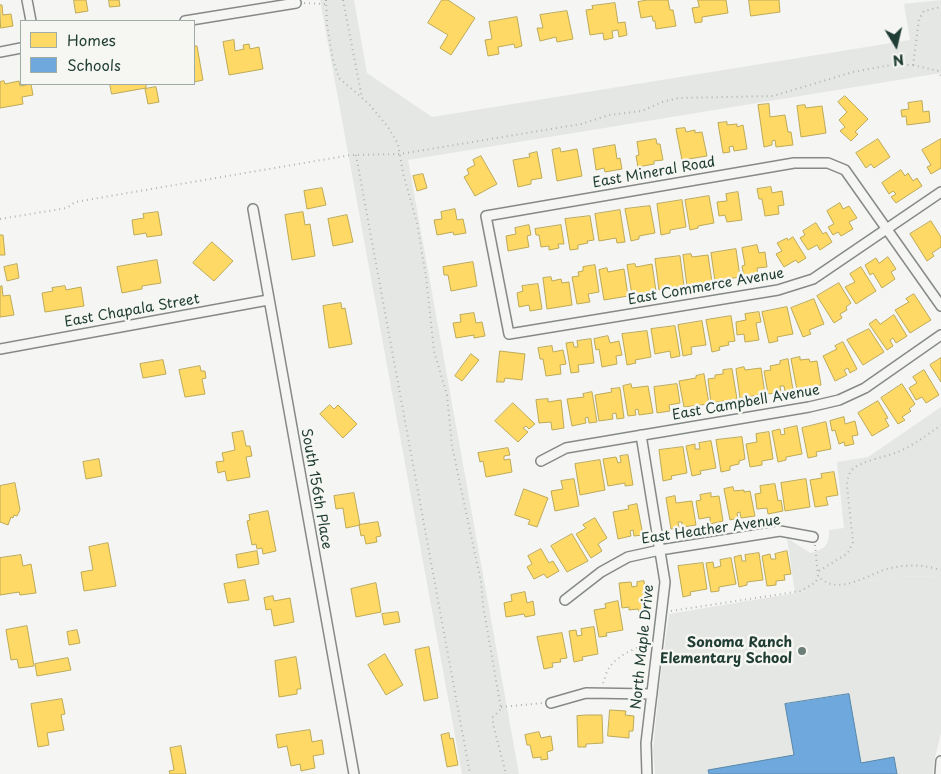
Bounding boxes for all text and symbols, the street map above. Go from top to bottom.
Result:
legend [20,20,195,85]
north arrow [871,20,921,70]
text: Homes [67,28,116,51]
text: N [891,49,906,72]
text: Schools [67,53,121,76]
street label: East Mineral Road [591,154,717,192]
street label: East Commerce Avenue [627,265,785,309]
street label: East Chapala Street [63,291,201,331]
street label: East Campbell Avenue [671,382,821,424]
street label: South 156th Place [297,427,335,551]
street label: East Heather Avenue [640,512,782,548]
street label: North Maple Drive [628,584,658,710]
place label: Sonoma Ranch Elementary School [660,635,792,668]
marker: Sonoma Ranch Elementary School [796,645,808,657]

